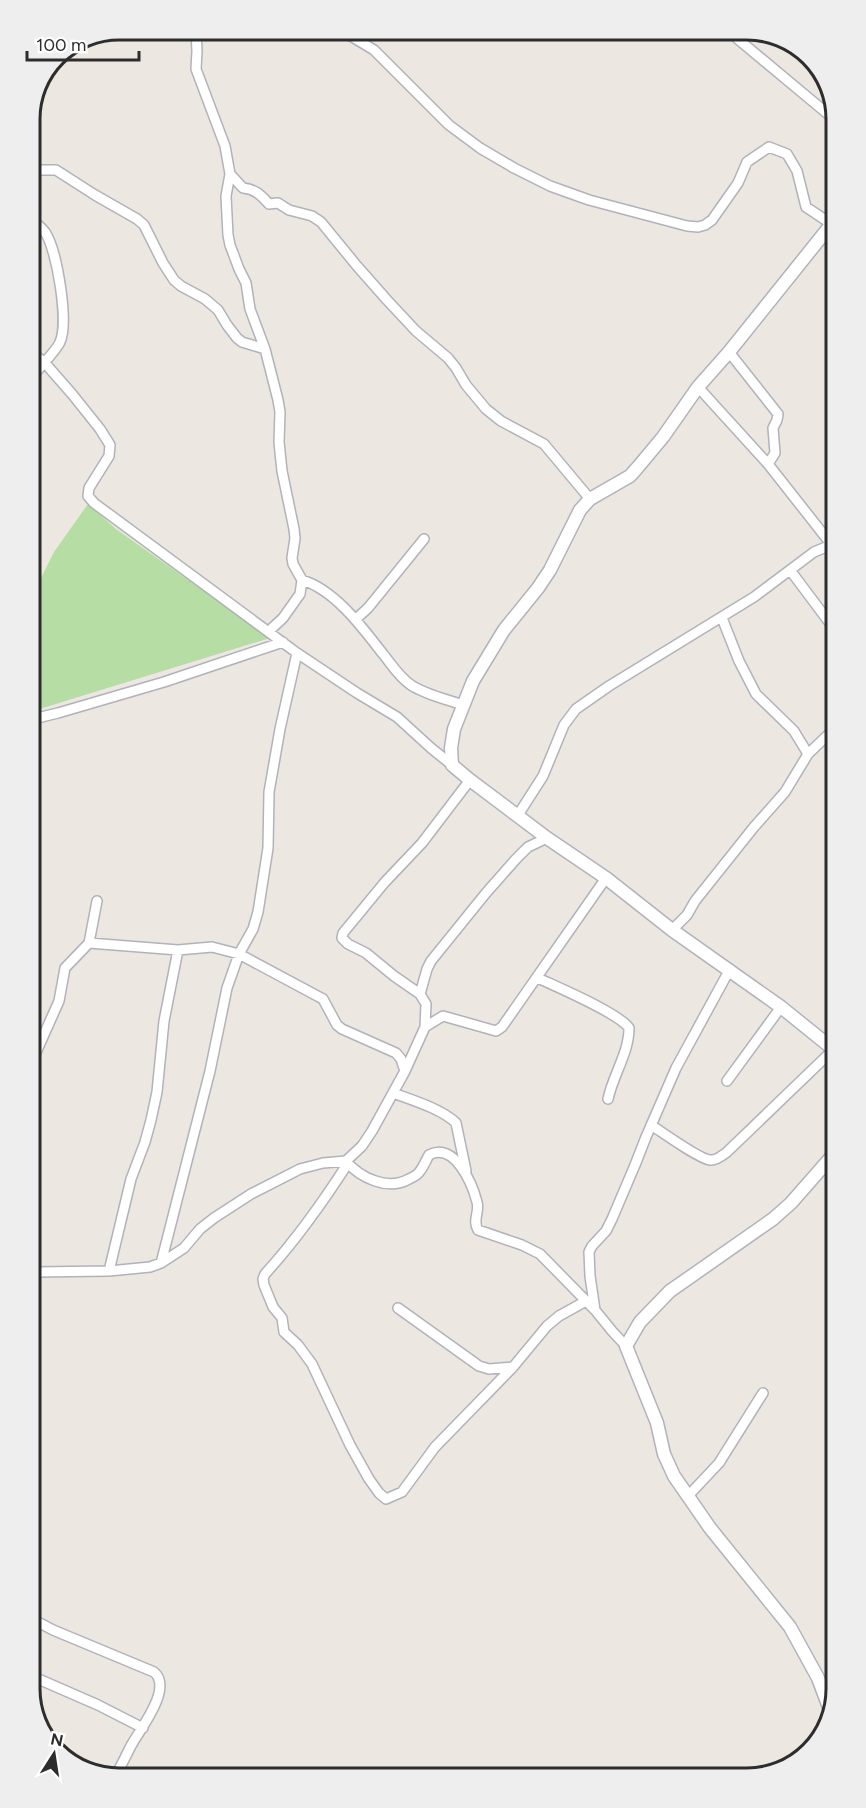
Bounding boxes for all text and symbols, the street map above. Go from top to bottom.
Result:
scale bar [27,24,140,62]
text: 100 m [36,34,86,56]
north arrow [24,1724,84,1784]
text: N [49,1729,65,1750]

